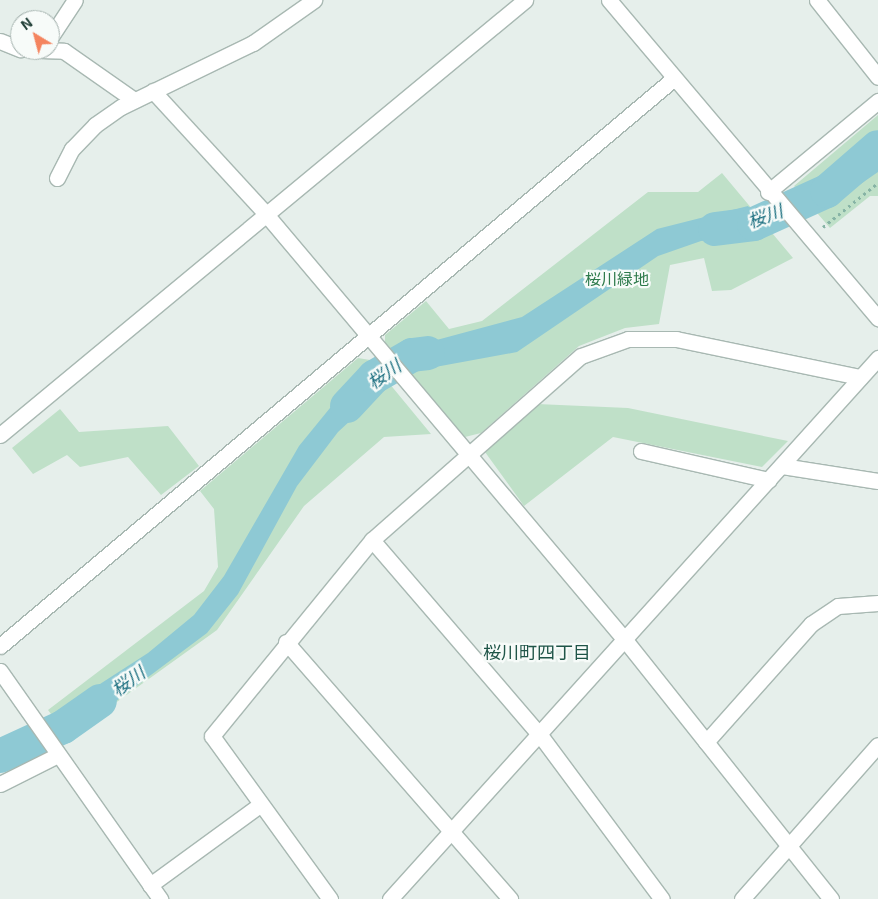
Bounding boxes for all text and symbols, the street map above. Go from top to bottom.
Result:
north arrow [10,10,60,60]
text: N [17,14,35,33]
water label: 桜川 [744,200,786,232]
park label: 桜川緑地 [585,269,649,289]
water label: 桜川 [363,355,405,393]
district label: 桜川町四丁目 [483,641,591,663]
water label: 桜川 [107,662,149,700]

